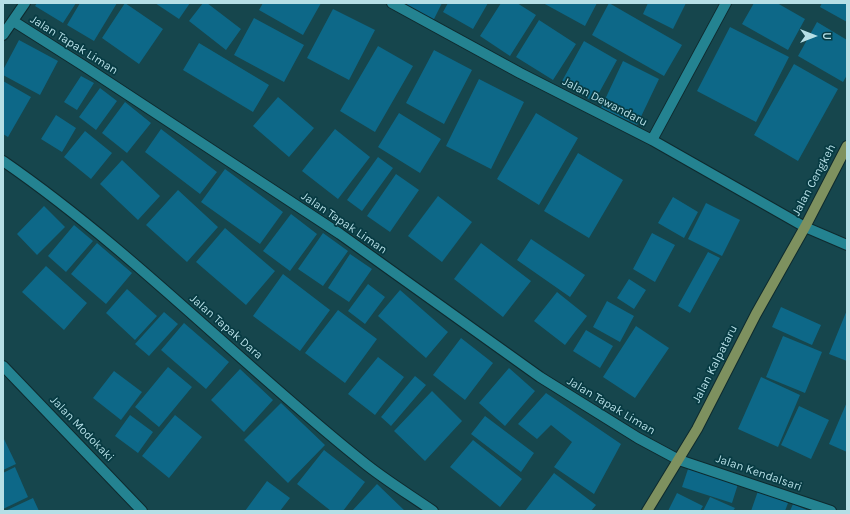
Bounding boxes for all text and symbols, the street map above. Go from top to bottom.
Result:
street label: Jalan Tapak Liman [28,12,120,78]
north arrow [794,16,834,56]
text: U [820,32,833,40]
street label: Jalan Dewandaru [560,74,650,130]
street label: Jalan Cengkeh [789,142,839,218]
street label: Jalan Tapak Liman [298,189,390,257]
street label: Jalan Tapak Dara [187,291,265,363]
street label: Jalan Kalpataru [689,323,741,405]
street label: Jalan Tapak Liman [564,374,658,438]
street label: Jalan Modokaki [47,393,117,465]
street label: Jalan Kendalsari [714,452,804,494]

